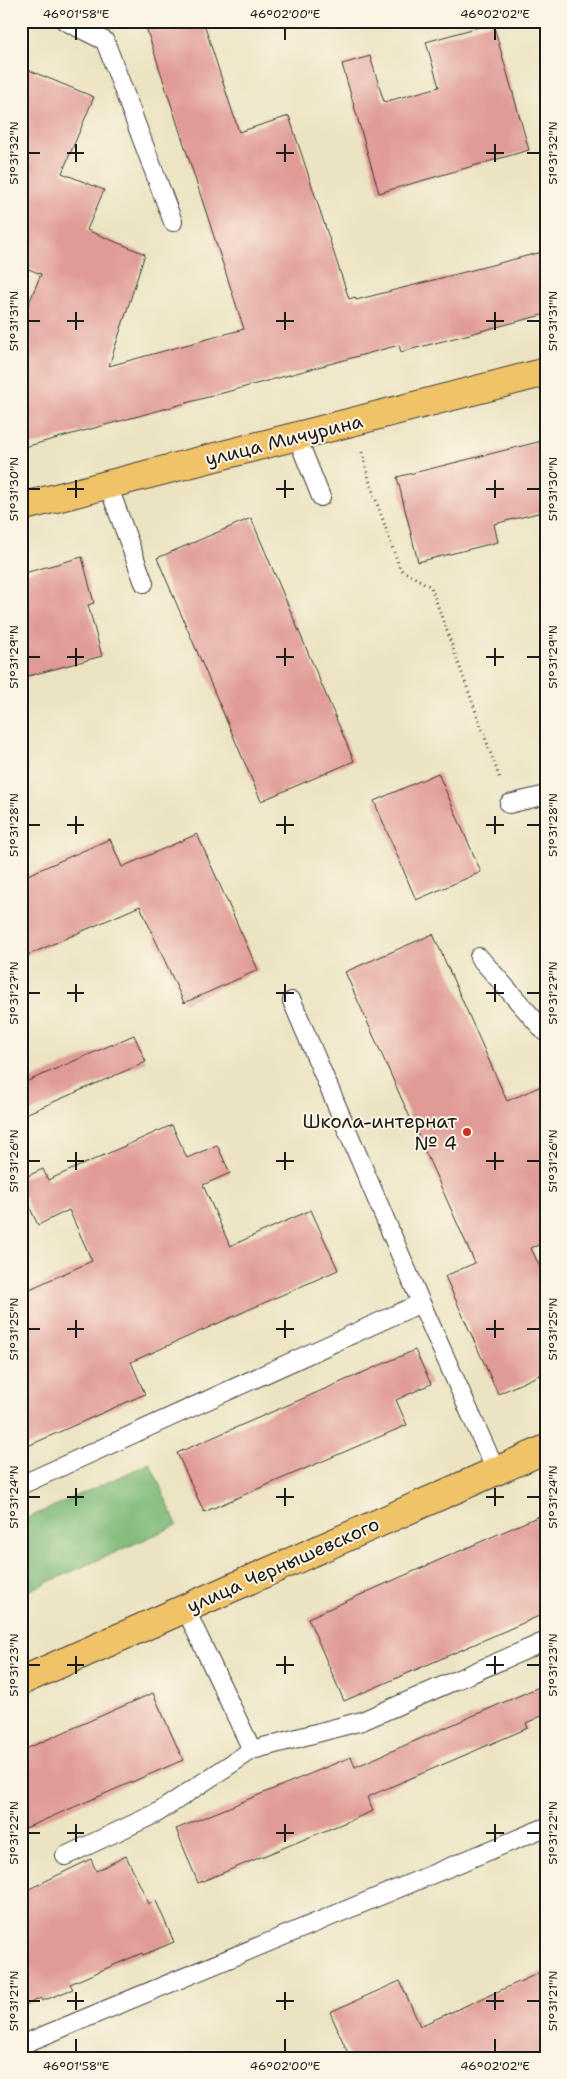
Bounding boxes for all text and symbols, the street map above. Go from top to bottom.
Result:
text: 46°01'58"E [43,6,109,22]
text: 46°02'00"E [250,6,320,22]
text: 46°02'02"E [460,6,530,22]
text: 51°31'32"N [6,121,22,185]
text: 51°31'32"N [545,121,561,185]
text: 51°31'31"N [6,291,22,351]
text: 51°31'31"N [545,291,561,351]
street label: улица Мичурина [203,408,366,472]
text: 51°31'30"N [6,457,22,521]
text: 51°31'30"N [545,457,561,521]
text: 51°31'29"N [6,625,22,689]
text: 51°31'29"N [545,625,561,689]
text: 51°31'28"N [6,793,22,857]
text: 51°31'28"N [545,793,561,857]
text: 51°31'27"N [6,961,22,1025]
text: 51°31'27"N [545,961,561,1025]
place label: Школа-интернат № 4 [302,1109,457,1156]
marker: Школа-интернат № 4 [461,1126,473,1138]
text: 51°31'26"N [6,1129,22,1193]
text: 51°31'26"N [545,1129,561,1193]
text: 51°31'25"N [6,1297,22,1361]
text: 51°31'25"N [545,1297,561,1361]
text: 51°31'24"N [6,1465,22,1529]
text: 51°31'24"N [545,1465,561,1529]
street label: улица Чернышевского [183,1511,383,1619]
text: 51°31'23"N [6,1633,22,1697]
text: 51°31'23"N [545,1633,561,1697]
text: 51°31'22"N [6,1801,22,1865]
text: 51°31'22"N [545,1801,561,1865]
text: 51°31'21"N [6,1971,22,2031]
text: 51°31'21"N [545,1971,561,2031]
text: 46°01'58"E [43,2058,109,2074]
text: 46°02'00"E [250,2058,320,2074]
text: 46°02'02"E [460,2058,530,2074]

